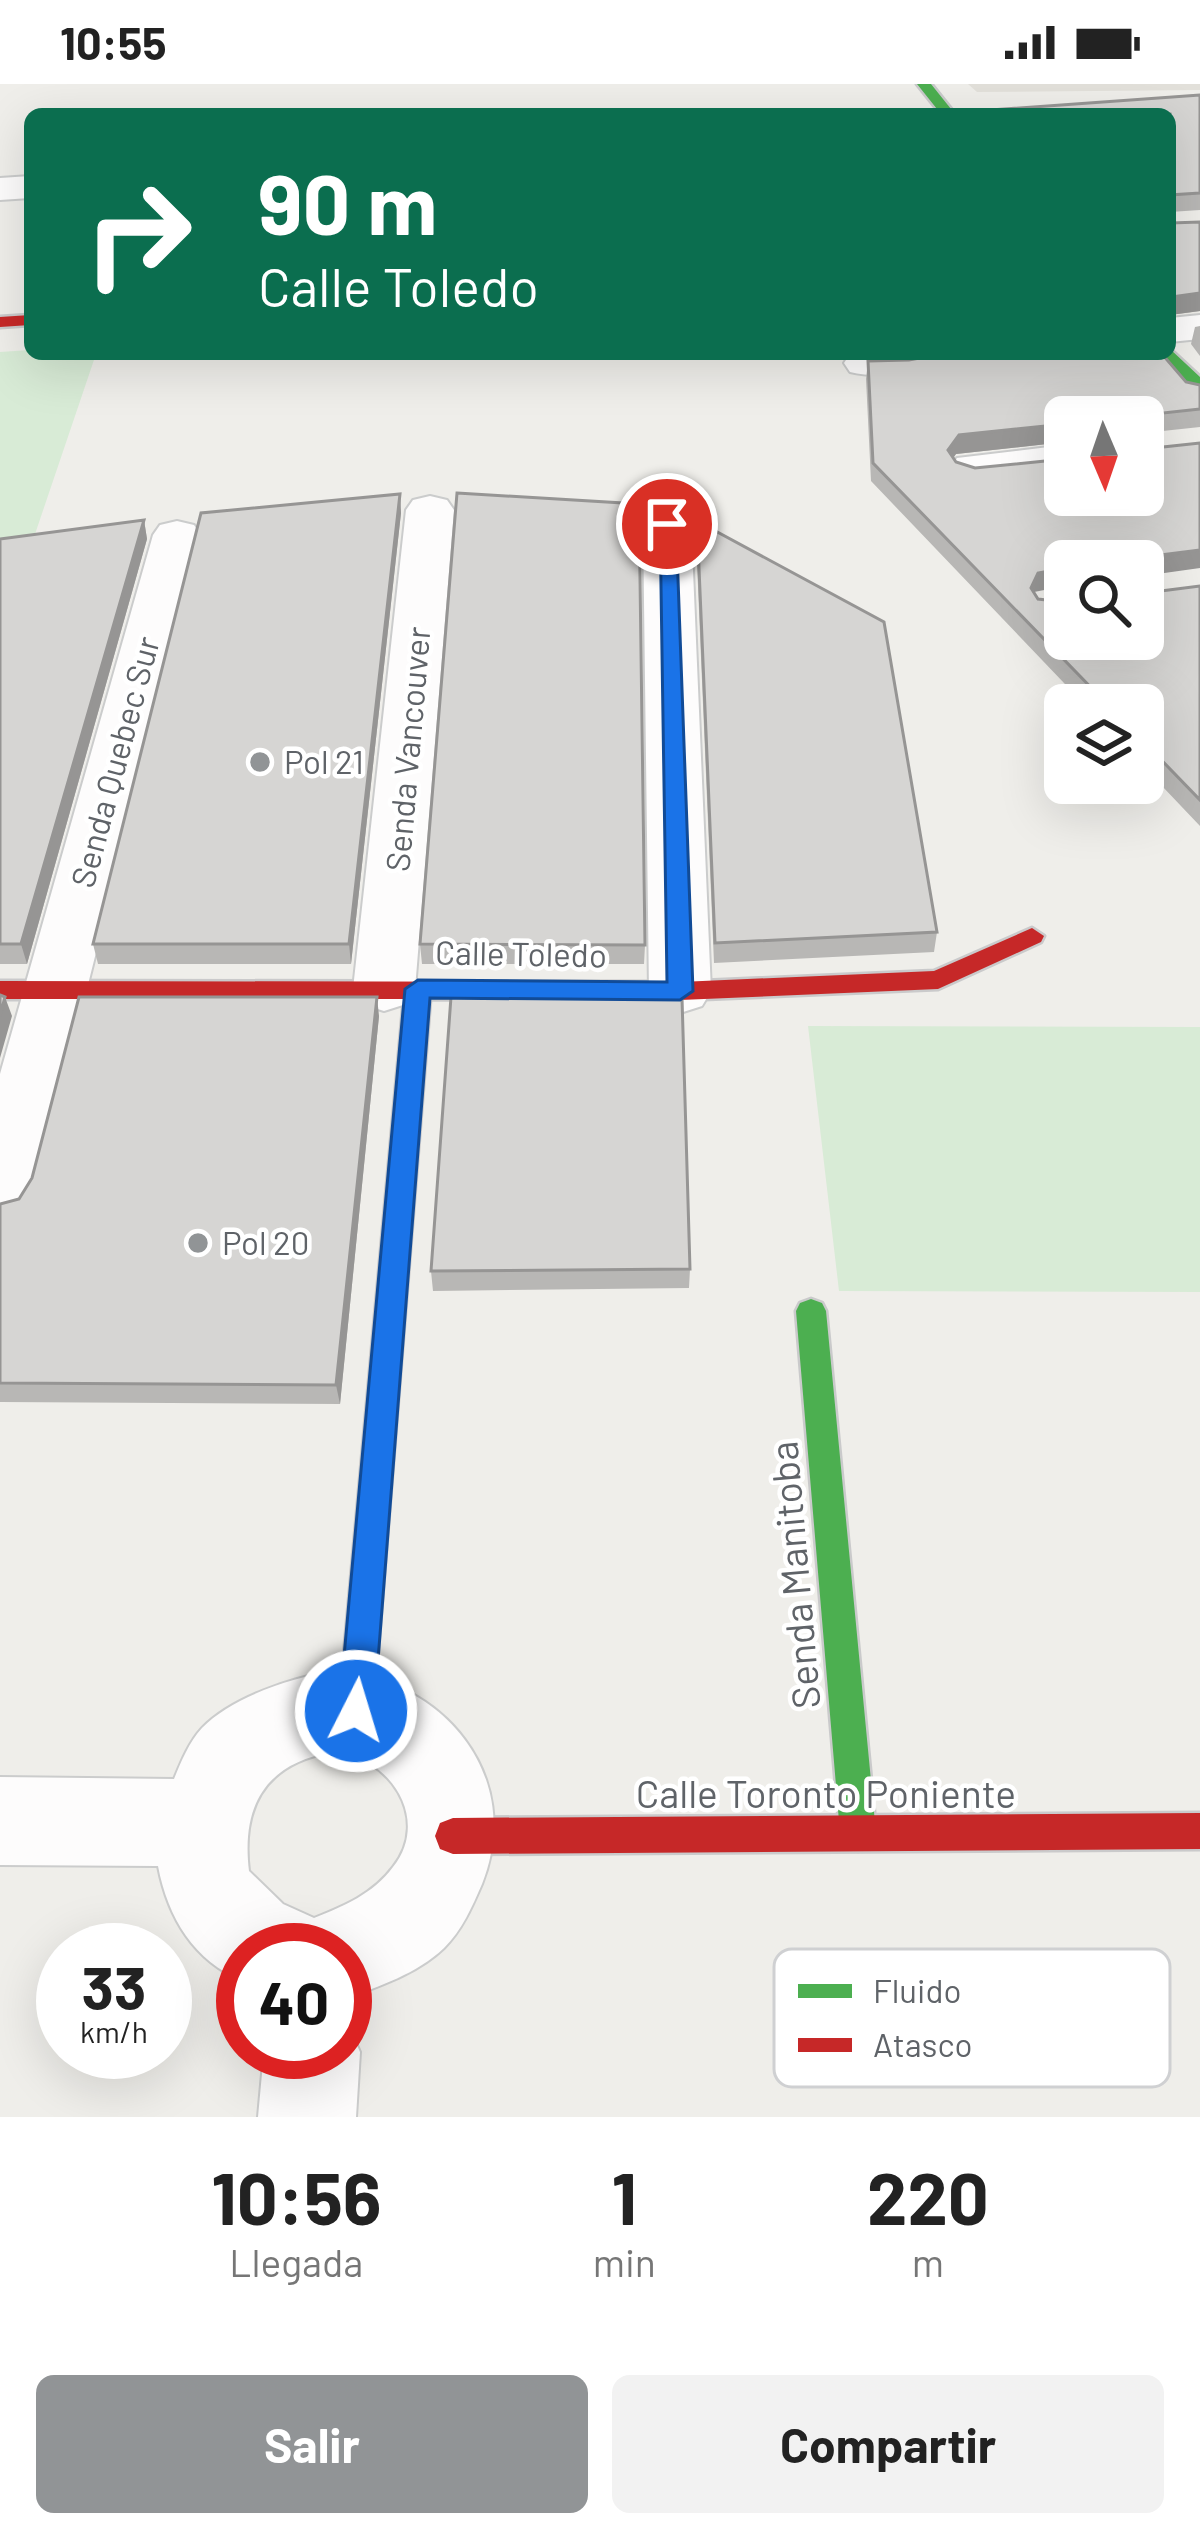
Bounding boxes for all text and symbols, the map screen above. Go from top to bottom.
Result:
text: 10:55 [60,15,166,69]
text: 90 m [258,151,437,252]
icon: right [60,156,216,312]
text: Calle Toledo [258,253,539,318]
north arrow [1044,396,1164,516]
map controls [1044,396,1164,804]
pin [616,473,718,575]
icon: arrive [634,491,700,557]
button: search [1044,540,1164,660]
street label: Senda Vancouver [376,625,438,873]
street label: Senda Quebec Sur [61,632,167,892]
button: layers [1044,684,1164,804]
place label: Pol 21 [284,741,364,781]
marker: Pol 21 [247,749,273,775]
street label: Calle Toledo [435,932,607,974]
place label: Pol 20 [222,1222,309,1262]
marker: Pol 20 [185,1230,211,1256]
street label: Senda Manitoba [758,1439,829,1711]
position arrow [293,1648,419,1774]
street label: Calle Toronto Poniente [636,1769,1016,1816]
speed limit sign: 40 [216,1923,372,2079]
legend [774,1949,1170,2087]
text: 33 [82,1950,146,2022]
text: Fluido [873,1970,961,2010]
text: km/h [80,2013,148,2049]
text: Atasco [873,2024,972,2064]
text: 10:56 [211,2153,381,2239]
text: 1 [611,2153,637,2239]
text: 220 [867,2153,989,2239]
text: Llegada [229,2238,363,2285]
text: min [593,2238,656,2285]
text: m [912,2238,944,2285]
button: Salir [36,2375,588,2513]
button: Compartir [612,2375,1164,2513]

